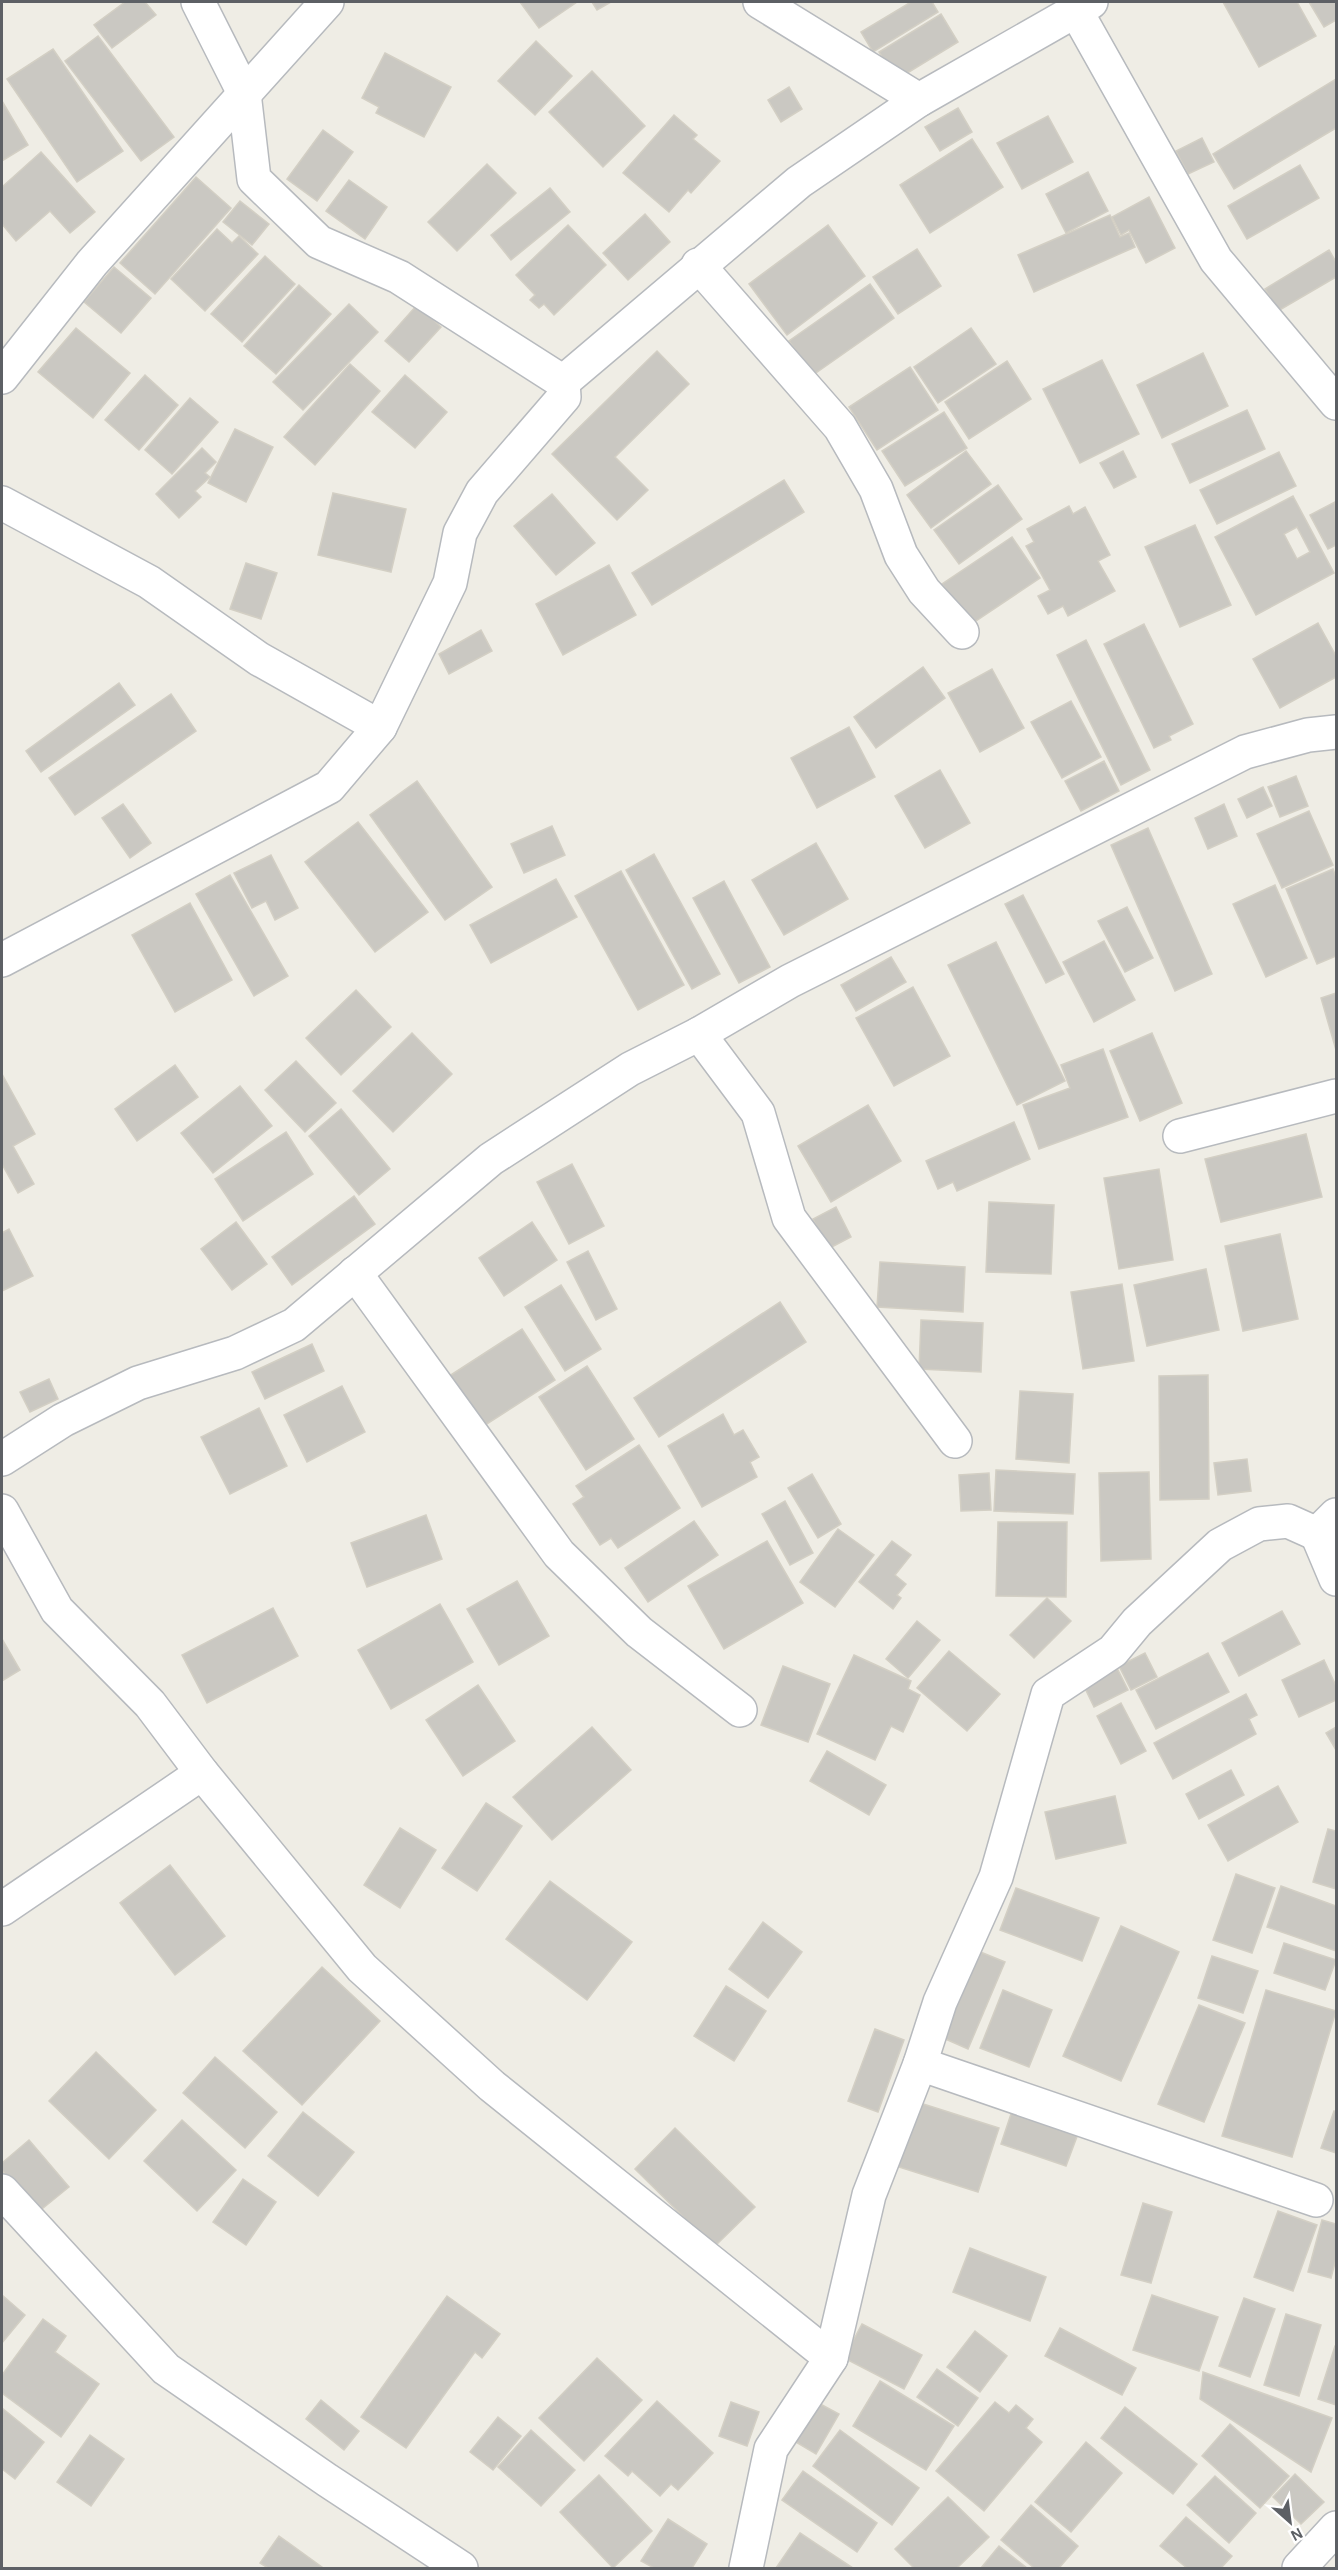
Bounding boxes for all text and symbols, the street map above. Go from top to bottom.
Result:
north arrow [1260,2492,1320,2552]
text: N [1288,2525,1305,2544]

